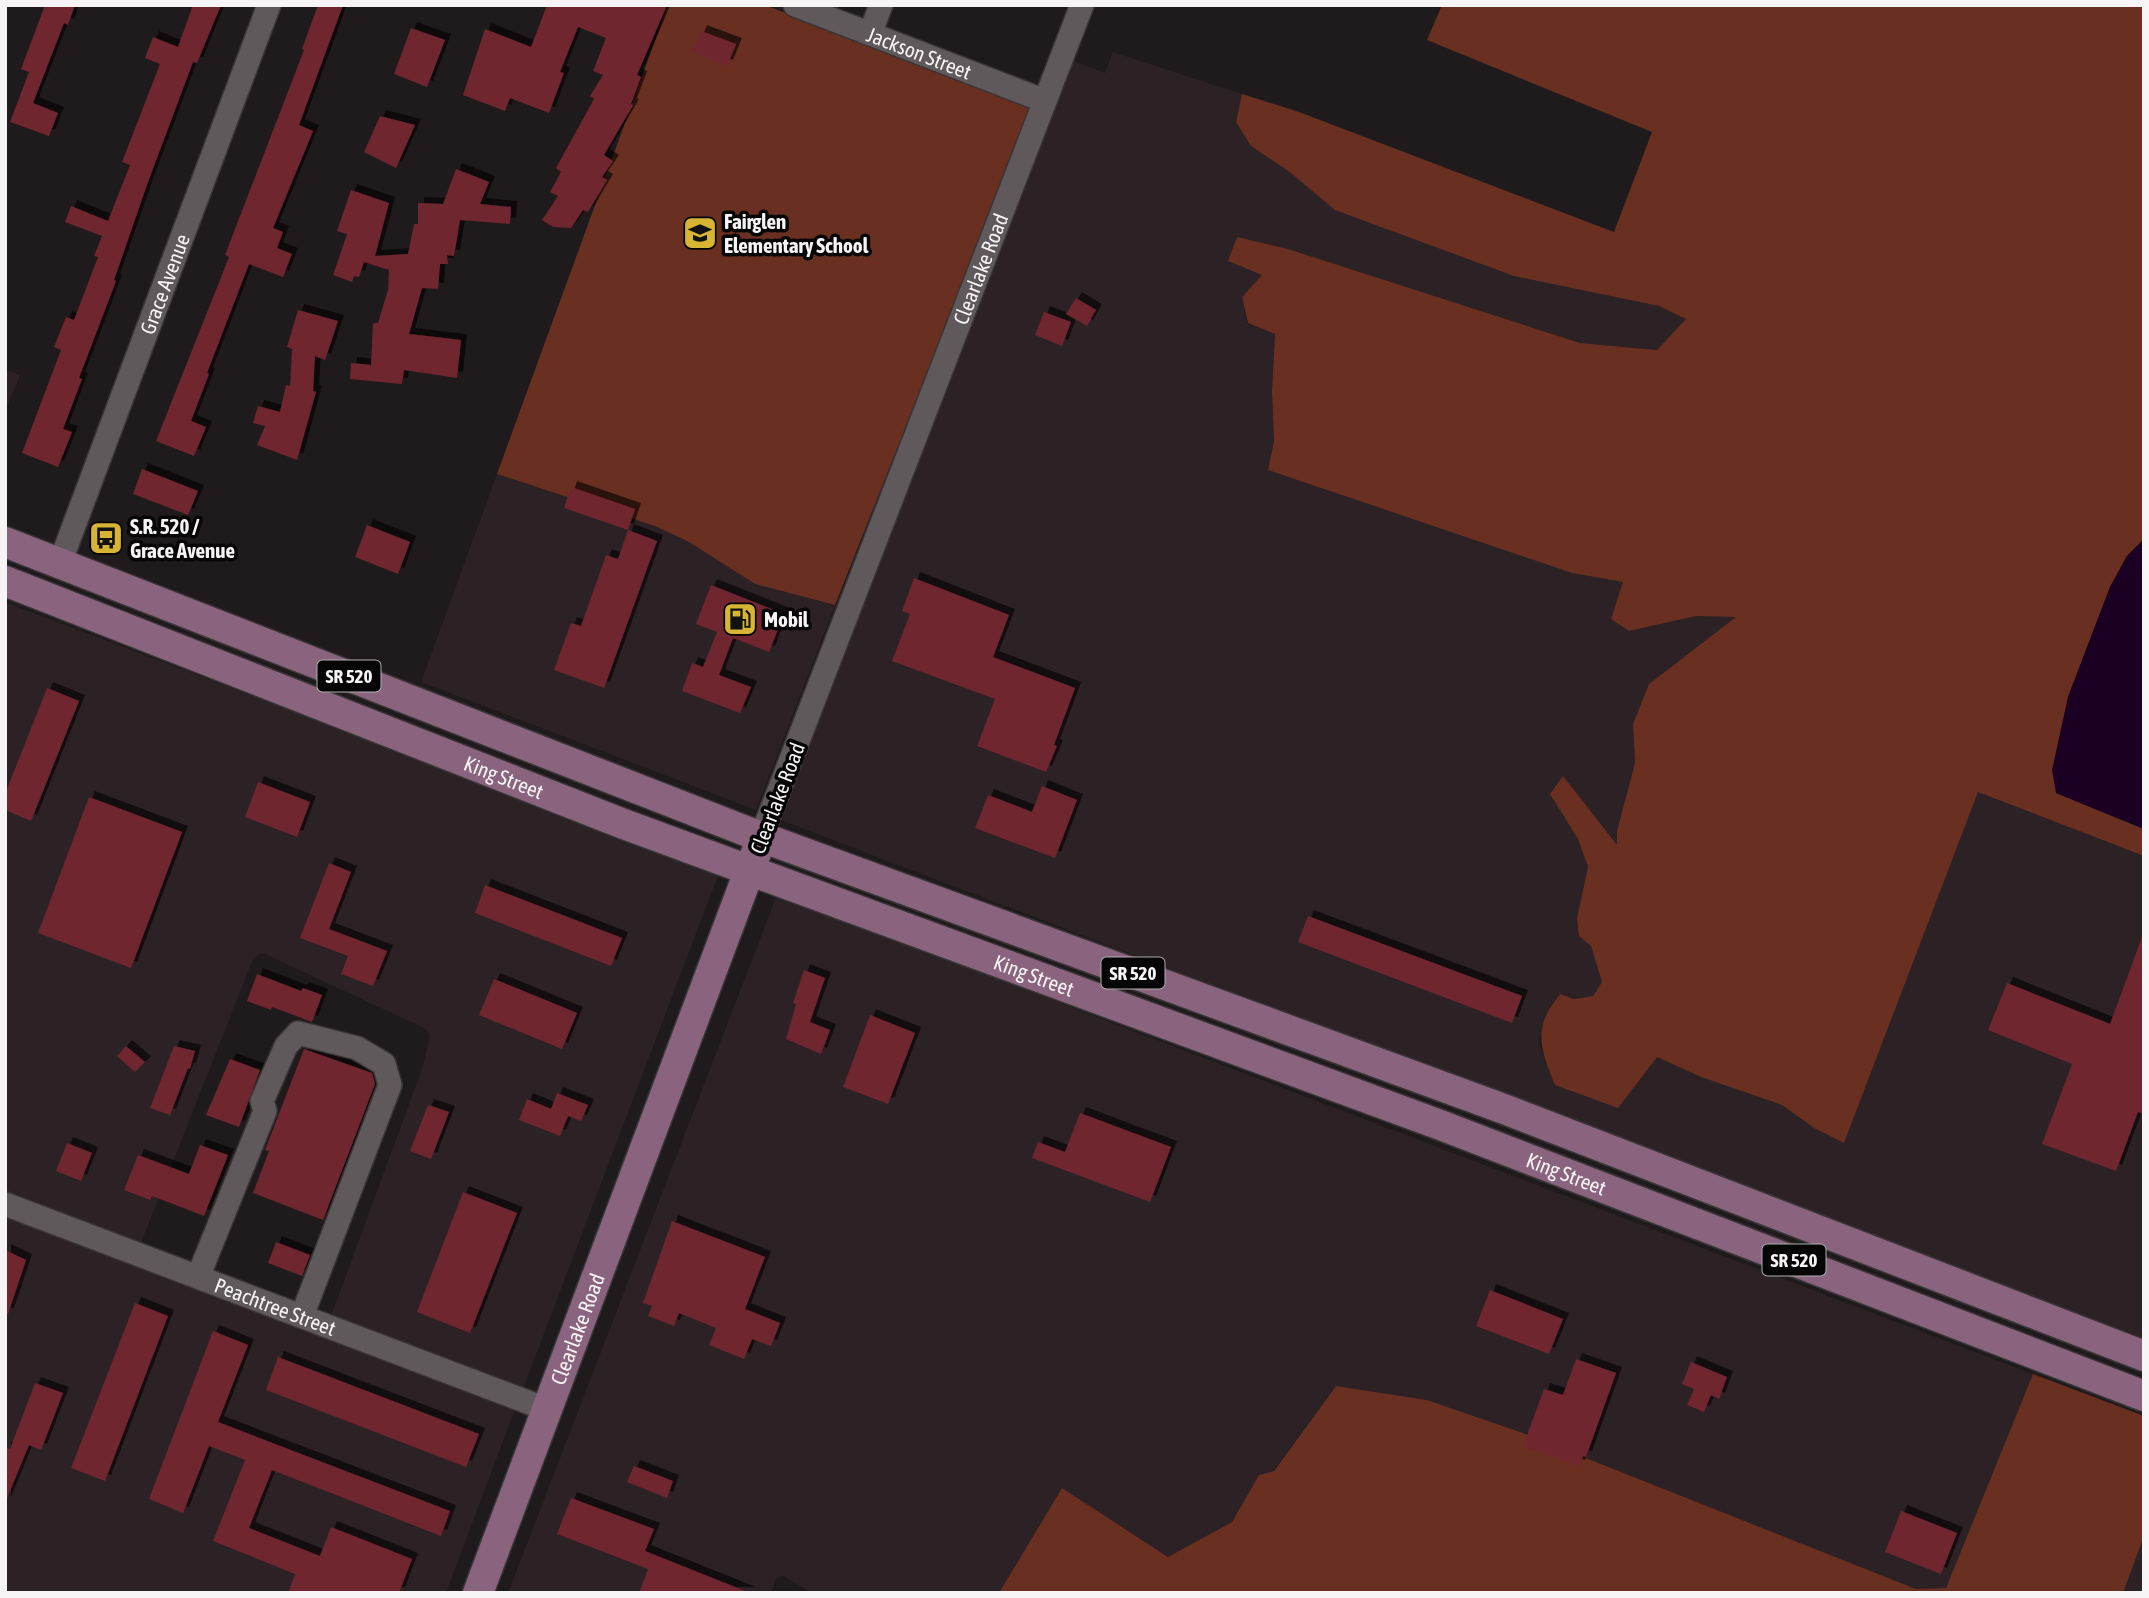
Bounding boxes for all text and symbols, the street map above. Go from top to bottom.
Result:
street label: Jackson Street [863,22,975,84]
place label: Fairglen Elementary School [724,209,869,257]
street label: Clearlake Road [948,210,1012,328]
school or university icon: Fairglen Elementary School [681,214,719,252]
street label: Grace Avenue [135,231,194,337]
place label: S.R. 520 / Grace Avenue [130,514,235,562]
bus stop icon: S.R. 520 / Grace Avenue [87,519,125,557]
fuel station icon: Mobil [721,600,759,638]
place label: Mobil [764,607,809,631]
road number: SR 520 [318,660,380,692]
street label: Clearlake Road [745,739,809,857]
street label: King Street [461,751,547,803]
street label: King Street [991,950,1077,1001]
road number: SR 520 [1102,958,1164,988]
street label: King Street [1523,1147,1609,1200]
road number: SR 520 [1762,1244,1826,1276]
street label: Clearlake Road [545,1270,609,1388]
street label: Peachtree Street [211,1273,339,1340]

